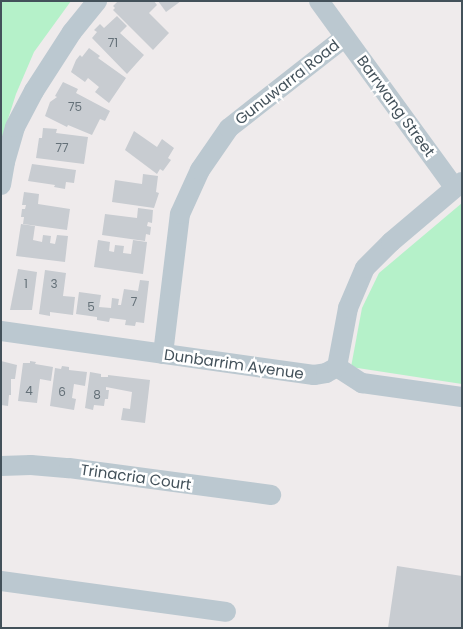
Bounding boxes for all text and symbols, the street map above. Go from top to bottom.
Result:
house number: 71 [108,36,118,50]
street label: Gunuwarra Road [231,36,343,128]
street label: Barrwang Street [353,52,439,160]
house number: 75 [68,100,82,114]
house number: 77 [55,141,69,155]
house number: 1 [24,277,28,291]
house number: 3 [50,277,58,291]
house number: 7 [131,295,137,309]
house number: 5 [87,300,95,314]
street label: Dunbarrim Avenue [163,345,305,383]
house number: 4 [25,384,33,398]
house number: 6 [58,385,66,399]
house number: 8 [93,388,101,402]
street label: Trinacria Court [80,460,192,494]

